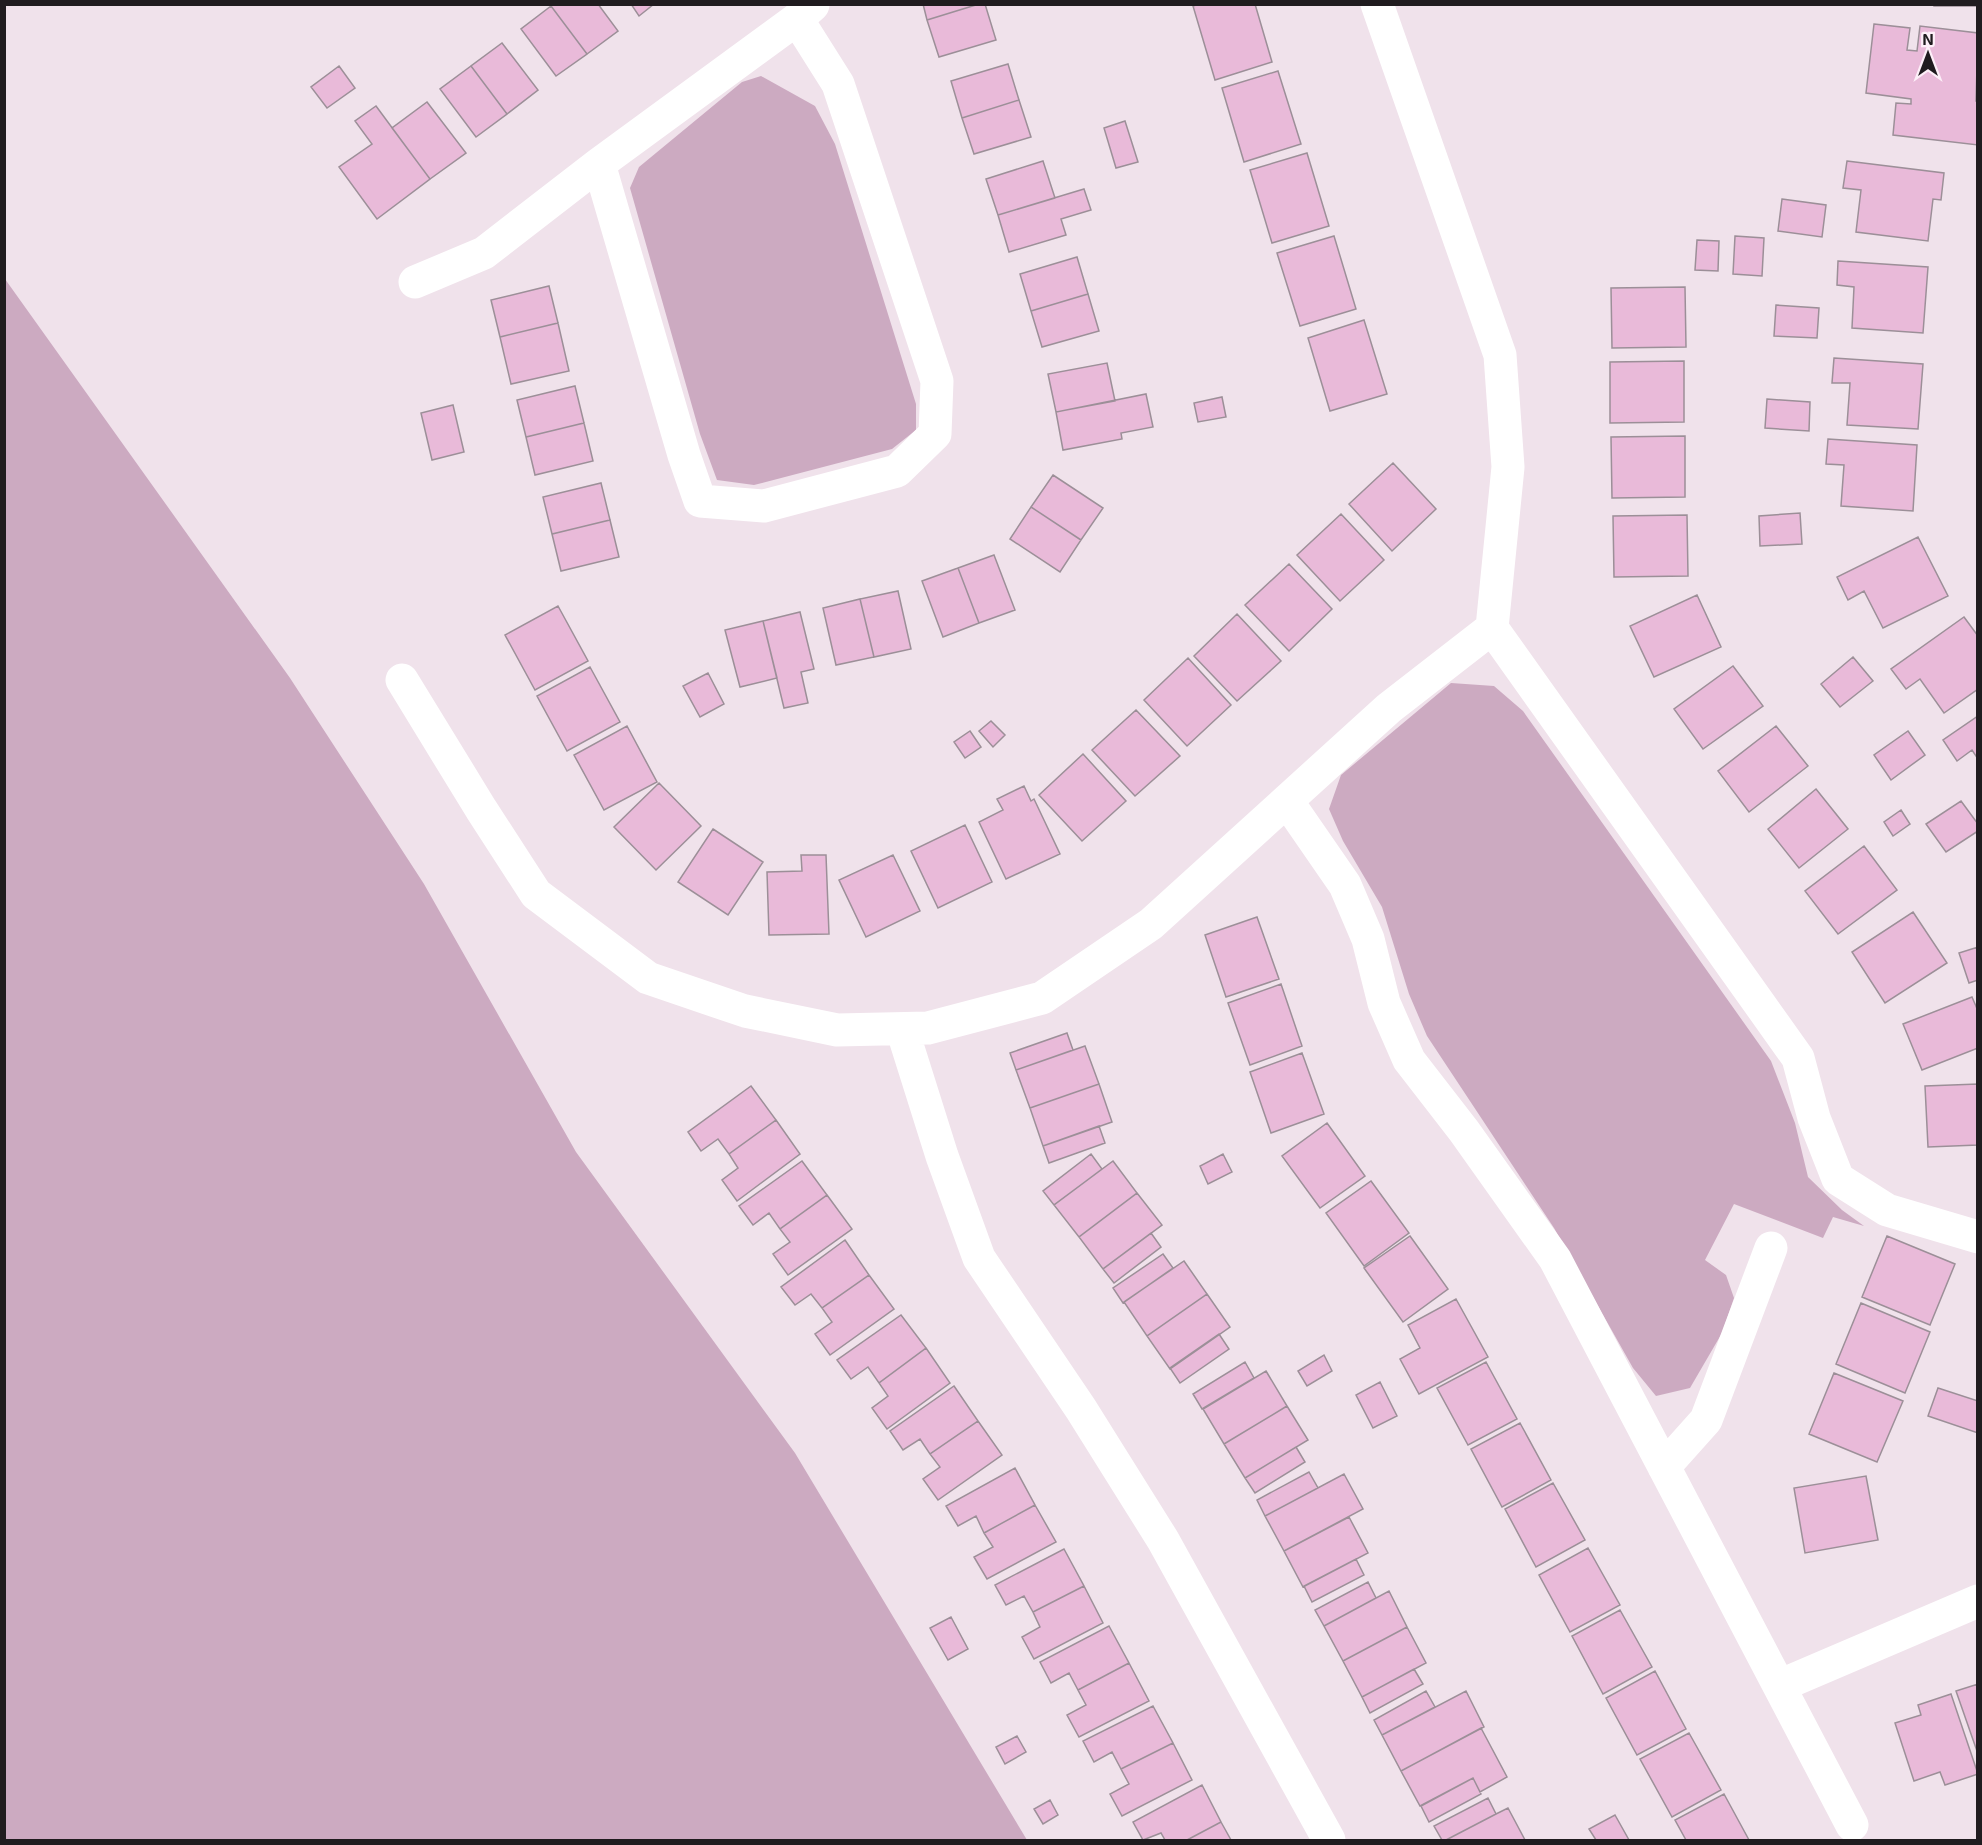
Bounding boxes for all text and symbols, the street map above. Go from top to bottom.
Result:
north arrow [1898,24,1958,84]
text: N [1922,29,1934,48]

